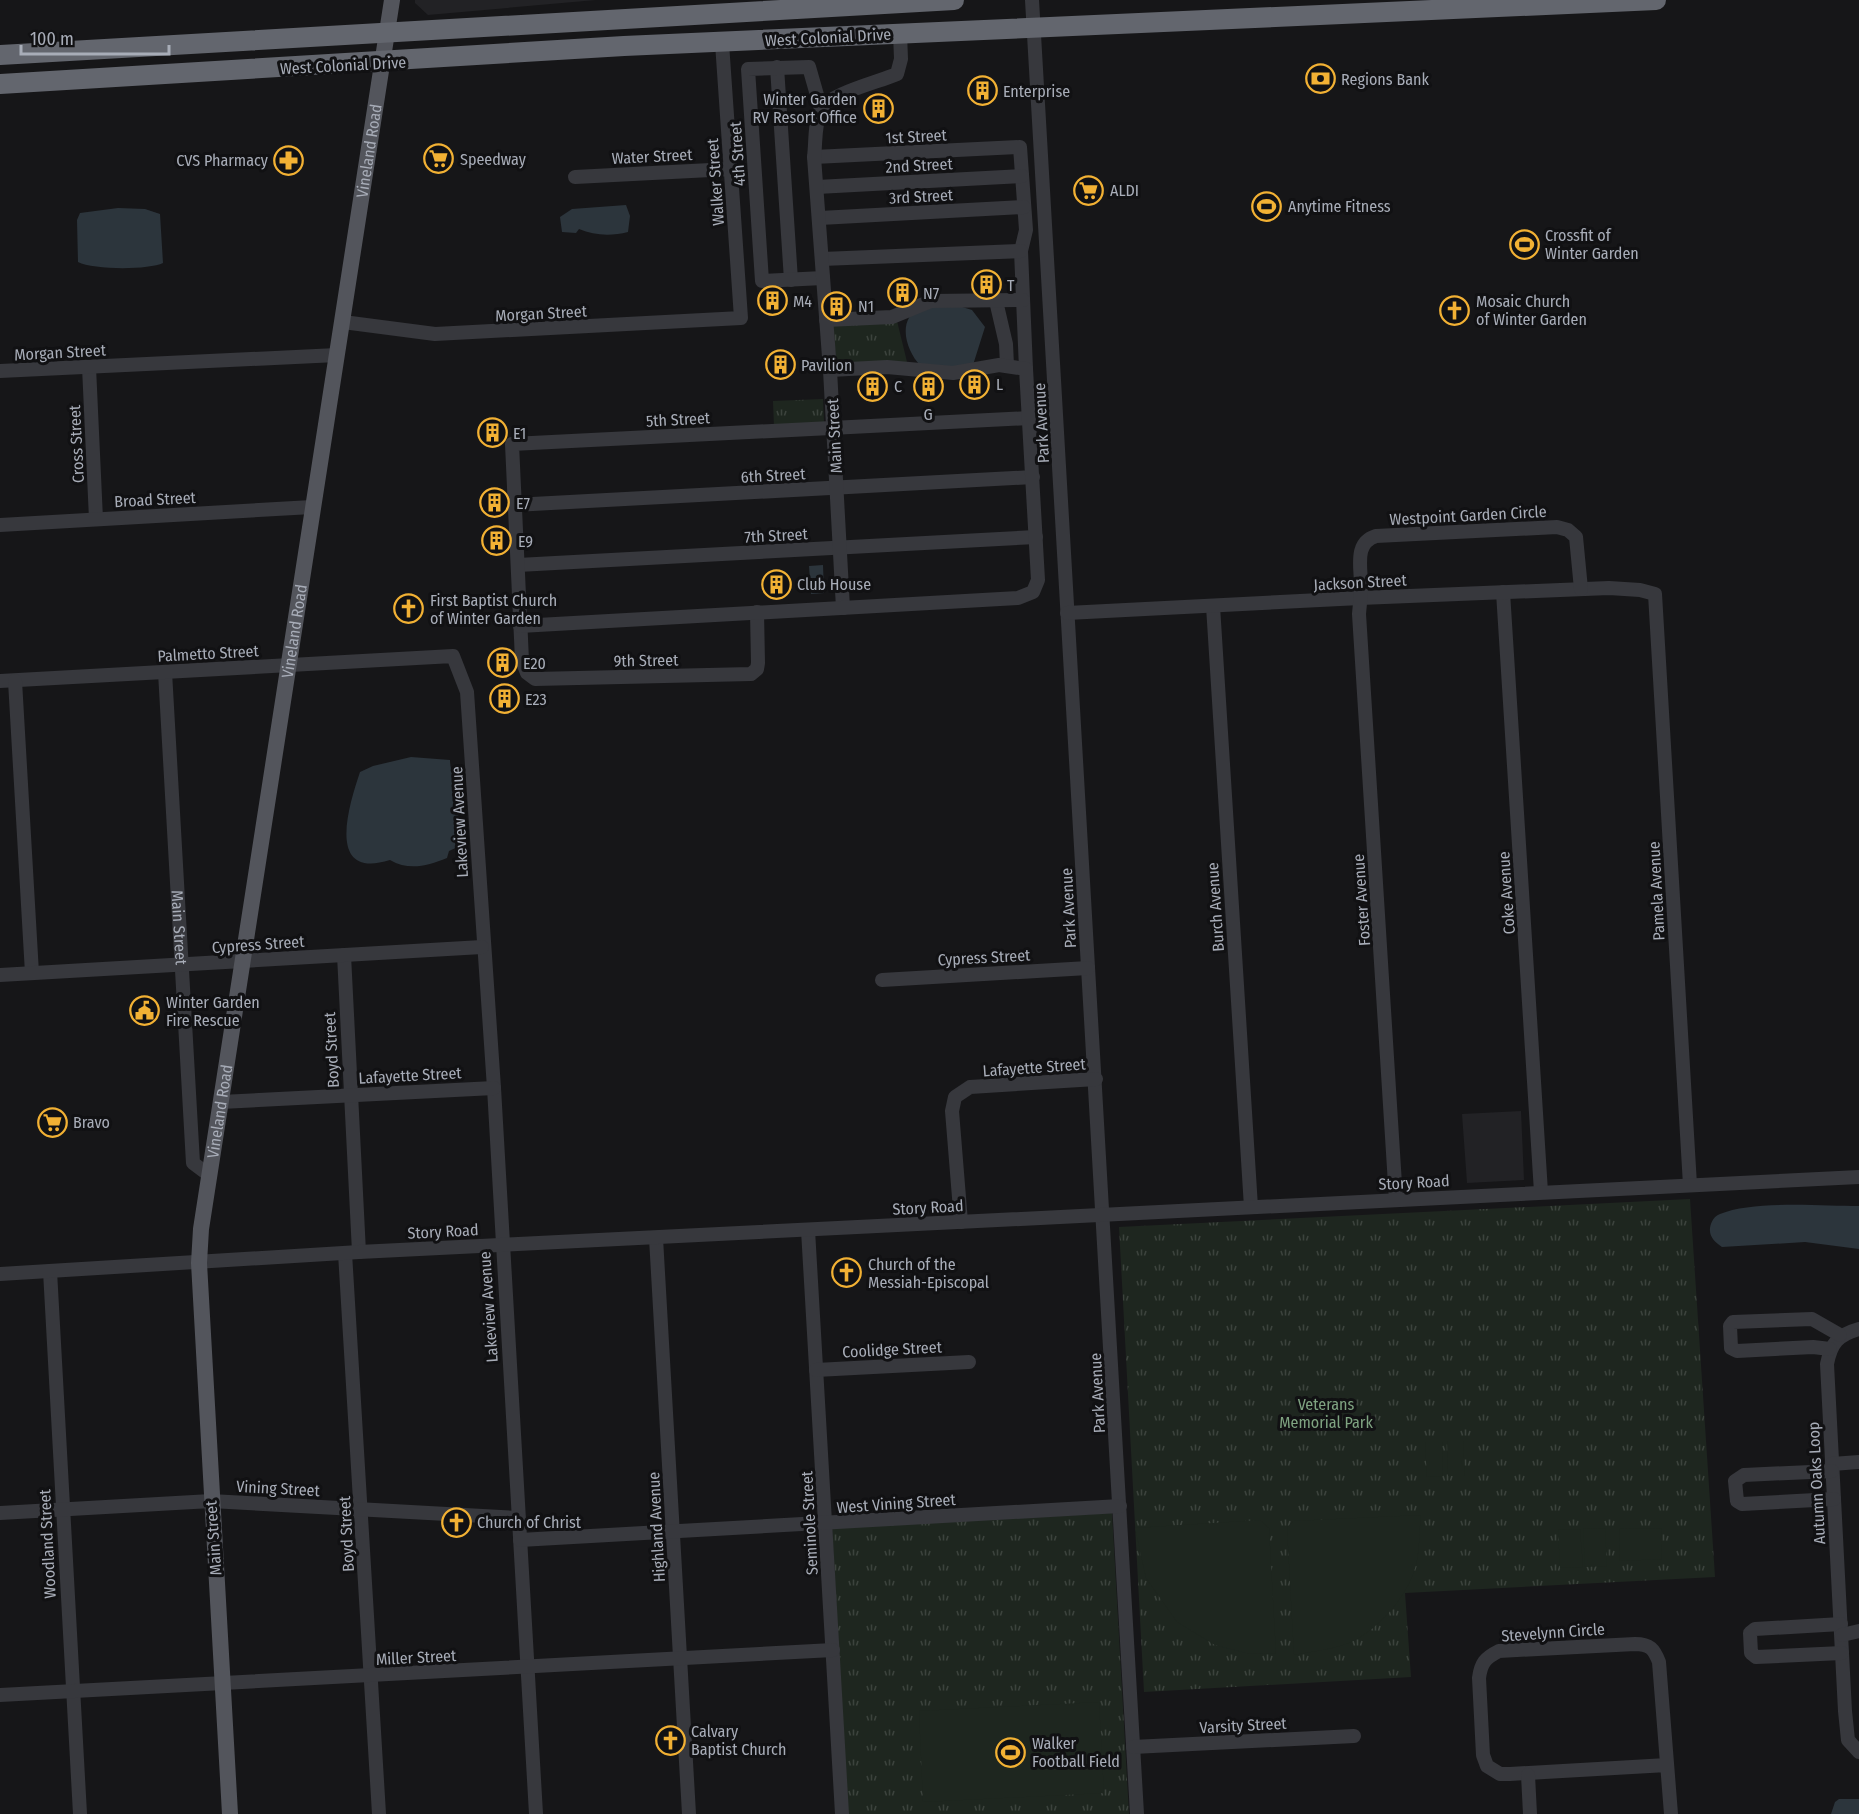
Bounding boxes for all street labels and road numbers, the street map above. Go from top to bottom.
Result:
street label: West Colonial Drive [764,25,892,50]
street label: West Colonial Drive [279,53,407,78]
street label: Vineland Road [352,103,386,199]
street label: 4th Street [726,120,749,187]
street label: 1st Street [885,125,948,148]
street label: Walker Street [703,137,728,226]
street label: Water Street [611,145,694,168]
street label: 2nd Street [885,154,954,177]
street label: 3rd Street [889,185,954,208]
street label: Morgan Street [495,302,588,325]
street label: Morgan Street [14,341,107,364]
street label: Park Avenue [1030,382,1053,464]
street label: Main Street [823,397,846,474]
street label: Cross Street [65,404,88,483]
street label: 5th Street [646,408,711,431]
street label: 6th Street [740,464,807,487]
street label: Broad Street [114,488,197,511]
street label: Westpoint Garden Circle [1389,502,1547,529]
street label: 7th Street [744,524,809,547]
street label: Jackson Street [1313,571,1408,594]
street label: Vineland Road [278,583,311,679]
street label: Palmetto Street [157,641,260,666]
street label: 9th Street [614,650,679,671]
street label: Lakeview Avenue [447,766,472,878]
street label: Pamela Avenue [1644,841,1669,941]
street label: Coke Avenue [1494,851,1519,935]
street label: Foster Avenue [1349,853,1374,947]
street label: Burch Avenue [1203,862,1228,952]
street label: Park Avenue [1057,867,1080,949]
street label: Main Street [167,890,191,966]
street label: Cypress Street [211,932,306,957]
street label: Cypress Street [937,946,1032,969]
street label: Boyd Street [320,1011,343,1088]
street label: Lafayette Street [982,1054,1087,1081]
street label: Vineland Road [203,1063,236,1160]
street label: Lafayette Street [358,1063,463,1088]
street label: Story Road [1378,1171,1450,1194]
street label: Story Road [892,1196,964,1219]
street label: Story Road [407,1220,479,1243]
street label: Lakeview Avenue [475,1251,502,1363]
street label: Coolidge Street [842,1337,943,1362]
street label: Park Avenue [1086,1352,1109,1434]
street label: Autumn Oaks Loop [1804,1421,1829,1545]
street label: Seminole Street [797,1470,822,1575]
street label: Highland Avenue [644,1471,669,1583]
street label: Vining Street [236,1477,321,1500]
street label: Woodland Street [35,1488,60,1599]
street label: West Vining Street [836,1490,957,1517]
street label: Boyd Street [335,1495,358,1572]
street label: Main Street [201,1499,226,1576]
street label: Stevelynn Circle [1501,1619,1606,1646]
street label: Miller Street [375,1646,457,1669]
street label: Varsity Street [1199,1714,1288,1737]

